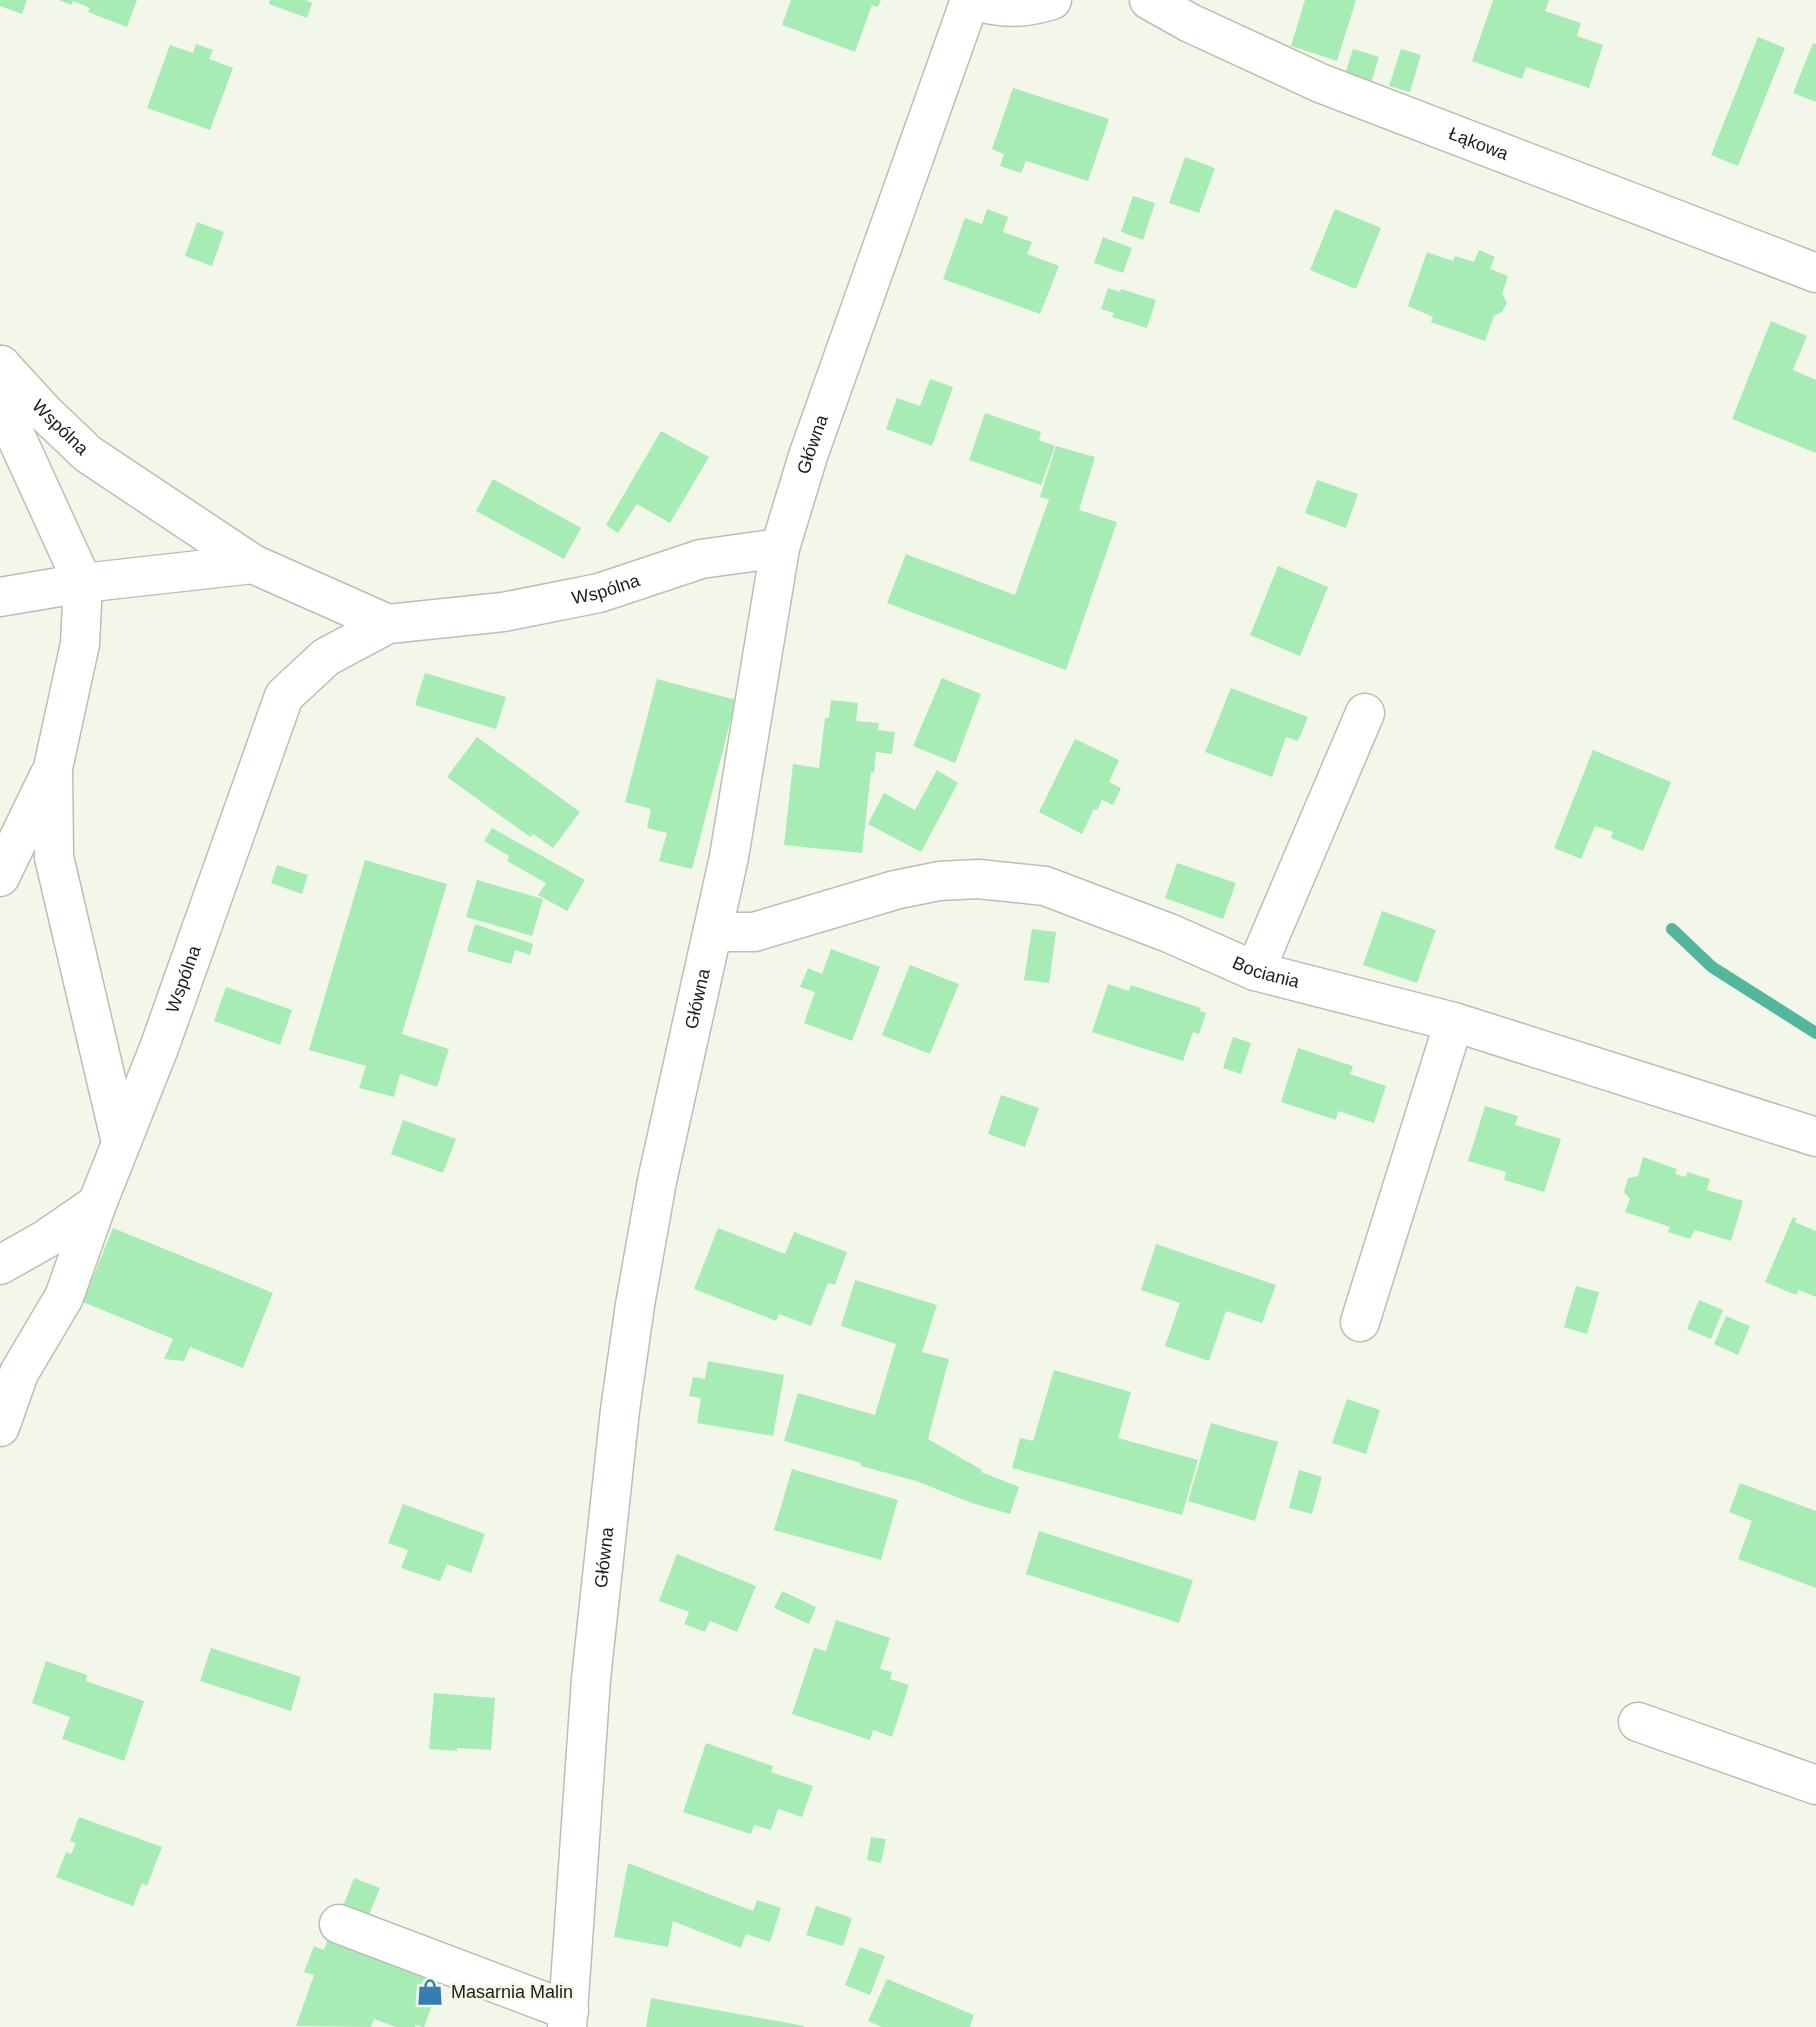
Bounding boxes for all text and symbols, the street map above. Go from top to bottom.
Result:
street label: Łąkowa [1446,123,1512,165]
street label: Wspólna [28,396,93,460]
street label: Główna [793,411,832,476]
street label: Wspólna [570,570,643,608]
street label: Wspólna [162,942,205,1016]
street label: Bociania [1229,952,1302,992]
street label: Główna [681,966,714,1031]
street label: Główna [591,1525,617,1589]
shop icon: Masarnia Malin [415,1977,445,2007]
place label: Masarnia Malin [451,1982,573,2002]

